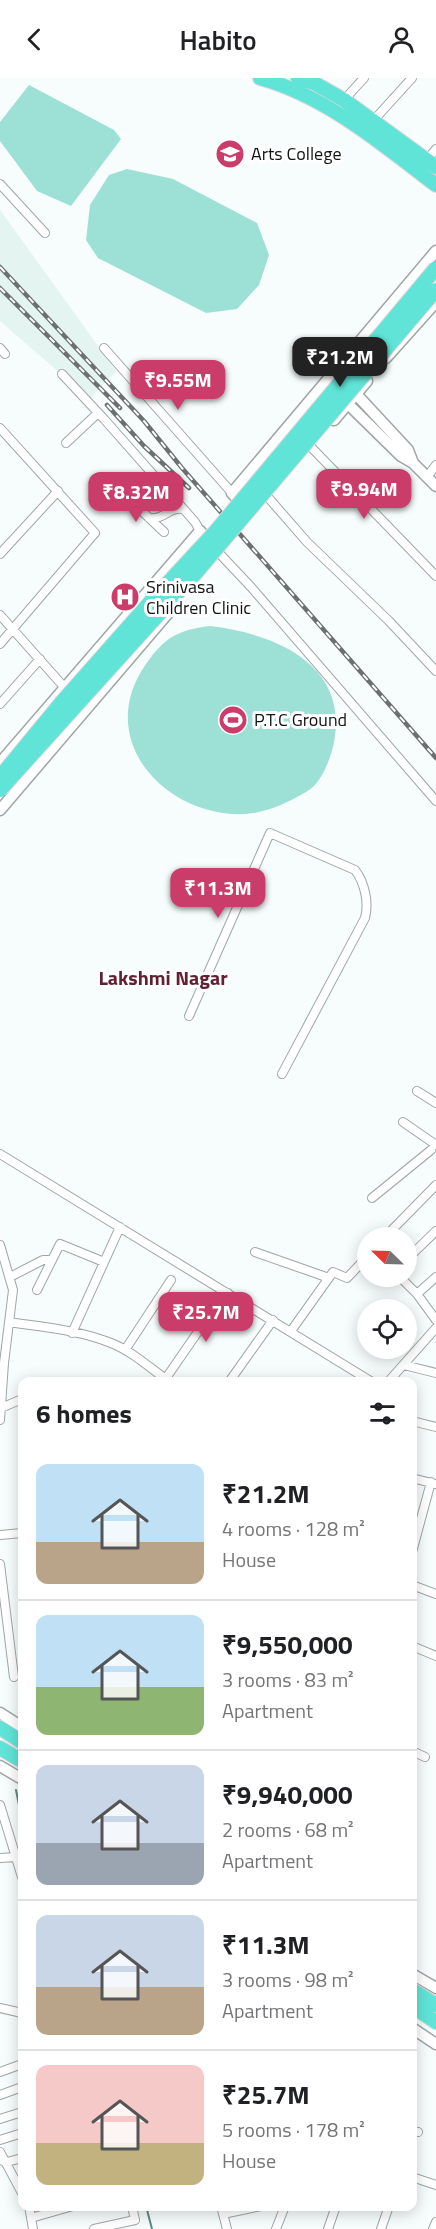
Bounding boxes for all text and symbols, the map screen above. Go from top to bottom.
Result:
text: Habito [180,19,256,60]
icon: back [18,23,51,56]
icon: person [385,23,418,56]
school or university icon: Arts College [214,138,246,170]
place label: Arts College [251,140,341,167]
pin: ₹21.2M [291,337,389,388]
text: ₹21.2M [306,341,374,372]
pin: ₹9.55M [129,360,227,411]
text: ₹9.55M [144,364,212,395]
pin: ₹9.94M [315,469,413,520]
pin: ₹8.32M [87,472,185,523]
text: ₹9.94M [330,473,398,504]
text: ₹8.32M [102,476,170,507]
place label: Srinivasa Children Clinic [146,573,251,621]
hospital icon: Srinivasa Children Clinic [109,581,141,613]
sports icon: P.T.C Ground [217,704,249,736]
place label: P.T.C Ground [254,706,347,733]
pin: ₹11.3M [169,868,267,919]
text: ₹11.3M [184,872,252,903]
district label: Lakshmi Nagar [98,962,228,993]
north arrow [357,1227,417,1287]
map controls [357,1227,417,1359]
pin: ₹25.7M [157,1292,255,1343]
text: ₹25.7M [172,1296,240,1327]
button: locate [357,1299,417,1359]
text: 6 homes [36,1394,132,1433]
icon: filters [366,1397,399,1430]
text: ₹21.2M [222,1474,310,1513]
icon: home [84,1488,156,1560]
text: 4 rooms · 128 m² [222,1513,365,1544]
text: House [222,1544,276,1575]
text: ₹9,550,000 [222,1625,352,1664]
icon: home [84,1639,156,1711]
text: 3 rooms · 83 m² [222,1664,354,1695]
text: Apartment [222,1695,313,1726]
text: ₹9,940,000 [222,1775,352,1814]
icon: home [84,1789,156,1861]
text: 2 rooms · 68 m² [222,1814,354,1845]
text: Apartment [222,1845,313,1876]
text: ₹11.3M [222,1925,310,1964]
icon: home [84,1939,156,2011]
text: 3 rooms · 98 m² [222,1964,354,1995]
text: Apartment [222,1995,313,2026]
text: ₹25.7M [222,2075,310,2114]
icon: home [84,2089,156,2161]
text: 5 rooms · 178 m² [222,2114,365,2145]
text: House [222,2145,276,2176]

